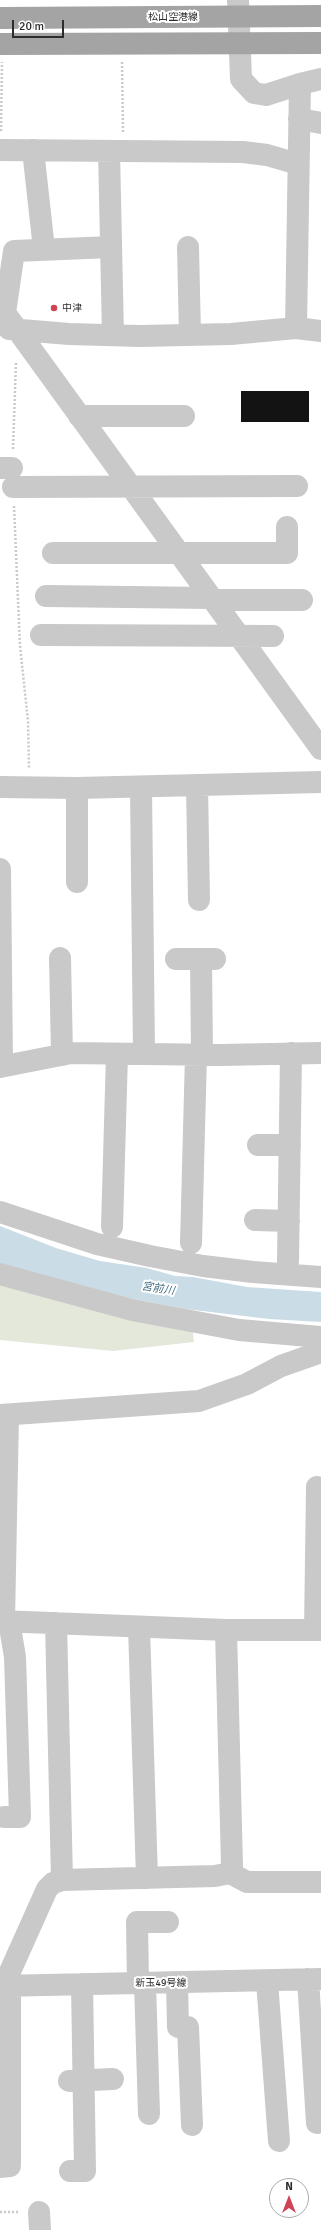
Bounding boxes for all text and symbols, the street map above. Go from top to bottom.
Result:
street label: 松山空港線 [148,11,198,23]
scale bar [14,12,66,38]
text: 20 m [19,19,44,34]
place label: 中津 [62,302,82,314]
marker: 中津 [49,303,59,313]
water label: 宮前川 [141,1280,175,1298]
street label: 新玉49号線 [136,1977,186,1989]
north arrow [269,2178,309,2218]
text: N [285,2180,293,2193]

